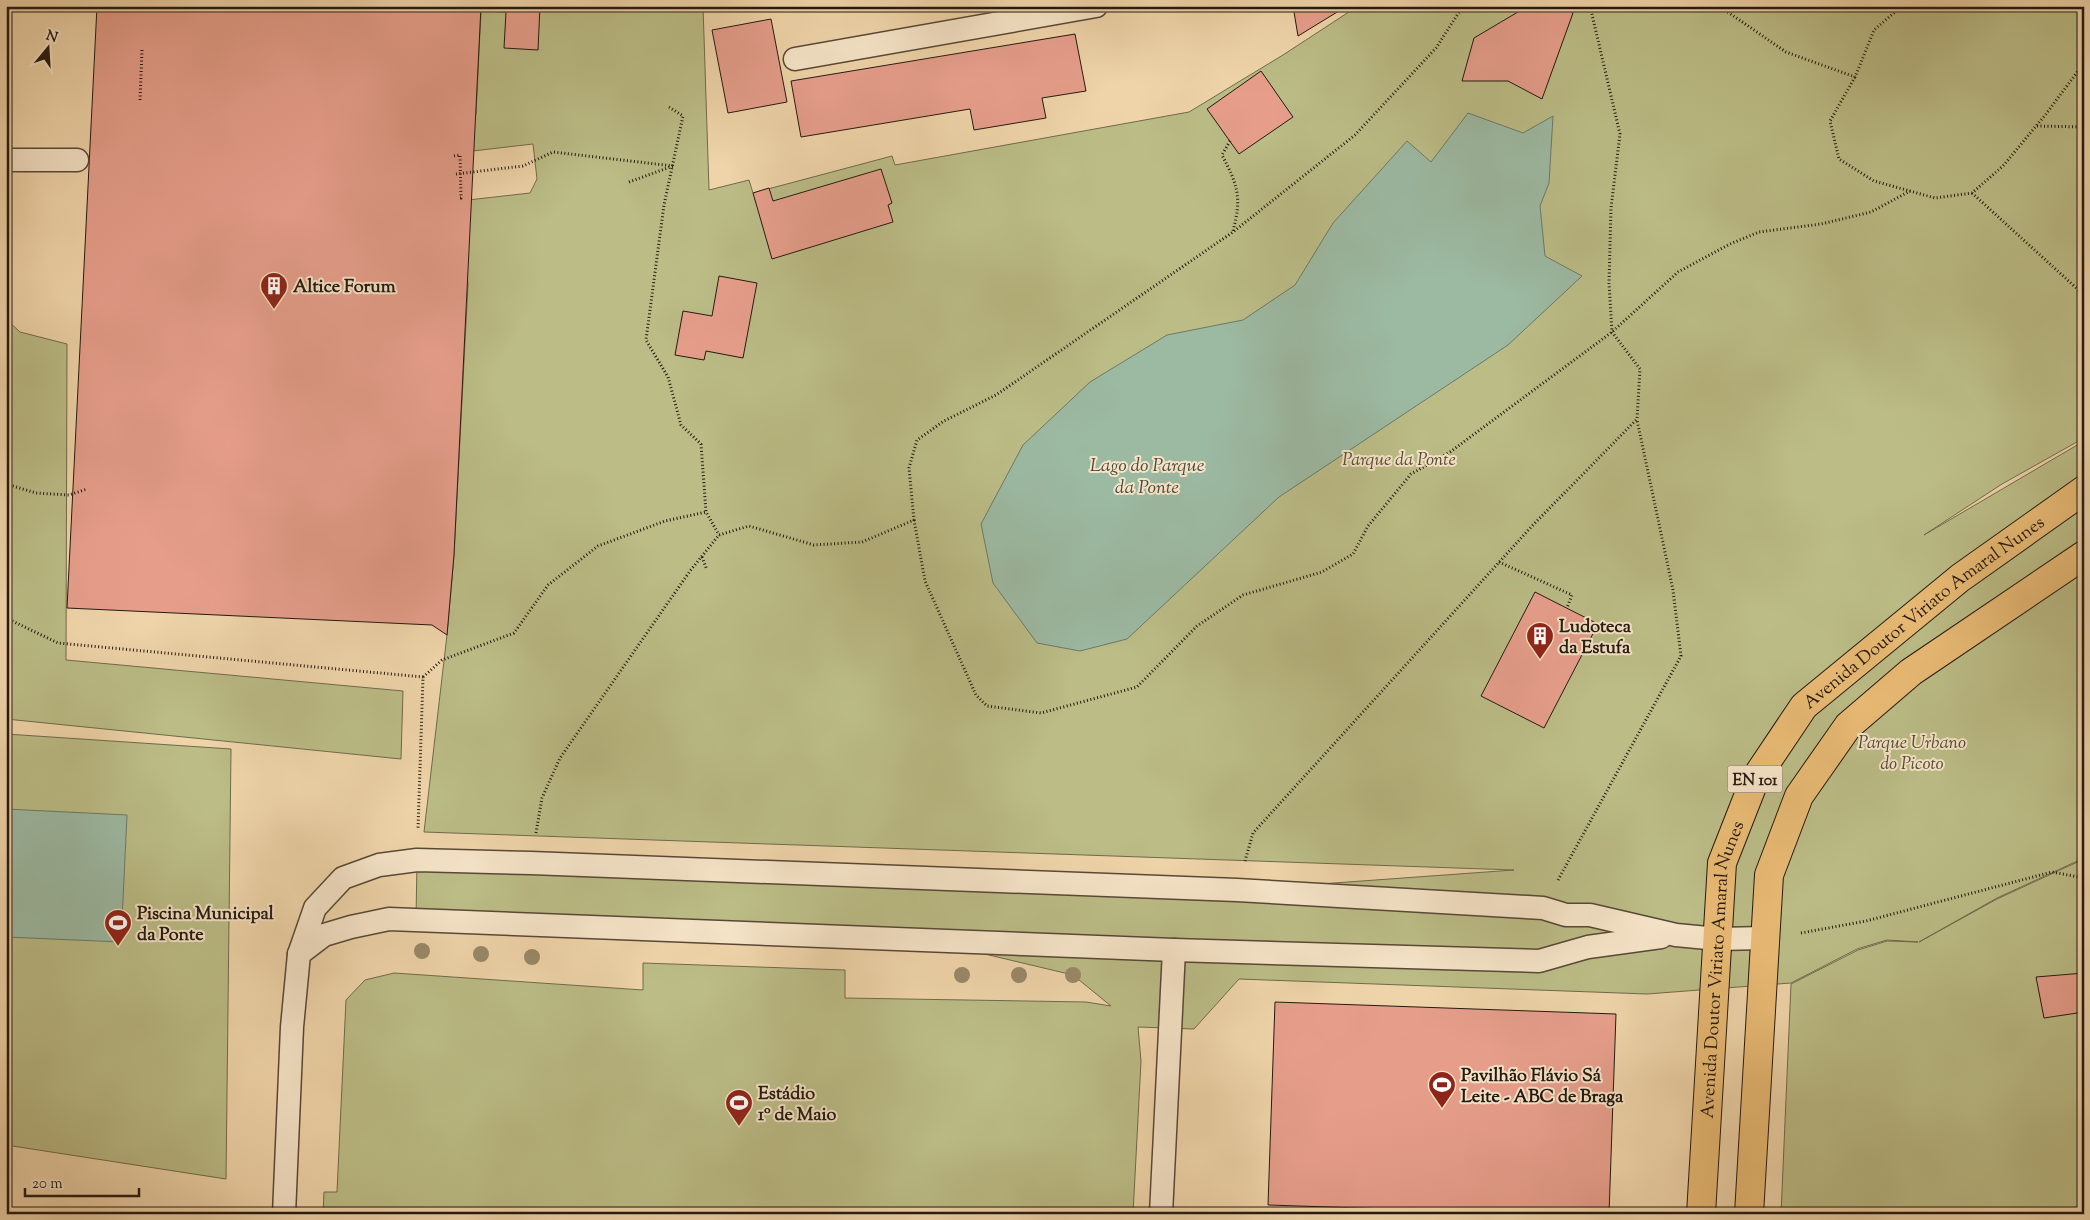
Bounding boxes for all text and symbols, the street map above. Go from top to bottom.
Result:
north arrow [22,22,72,72]
text: N [43,26,60,49]
building icon: Altice Forum [259,271,289,310]
place label: Altice Forum [293,275,396,301]
park label: Parque da Ponte [1342,448,1456,474]
water label: Lago do Parque da Ponte [1090,453,1205,502]
street label: Avenida Doutor Viriato Amaral Nunes [1799,511,2051,716]
place label: Ludoteca da Estufa [1559,615,1632,662]
building icon: Ludoteca da Estufa [1525,621,1555,660]
park label: Parque Urbano do Picoto [1858,731,1966,778]
road number: EN 101 [1728,766,1782,792]
street label: Avenida Doutor Viriato Amaral Nunes [1696,817,1752,1119]
place label: Piscina Municipal da Ponte [137,902,275,949]
sports icon: Piscina Municipal da Ponte [103,908,133,947]
place label: Pavilhão Flávio Sá Leite - ABC de Braga [1461,1064,1624,1111]
sports icon: Pavilhão Flávio Sá Leite - ABC de Braga [1427,1070,1457,1109]
place label: Estádio 1º de Maio [758,1082,837,1129]
sports icon: Estádio 1º de Maio [724,1088,754,1127]
scale bar [25,1165,139,1197]
text: 20 m [32,1174,63,1195]

